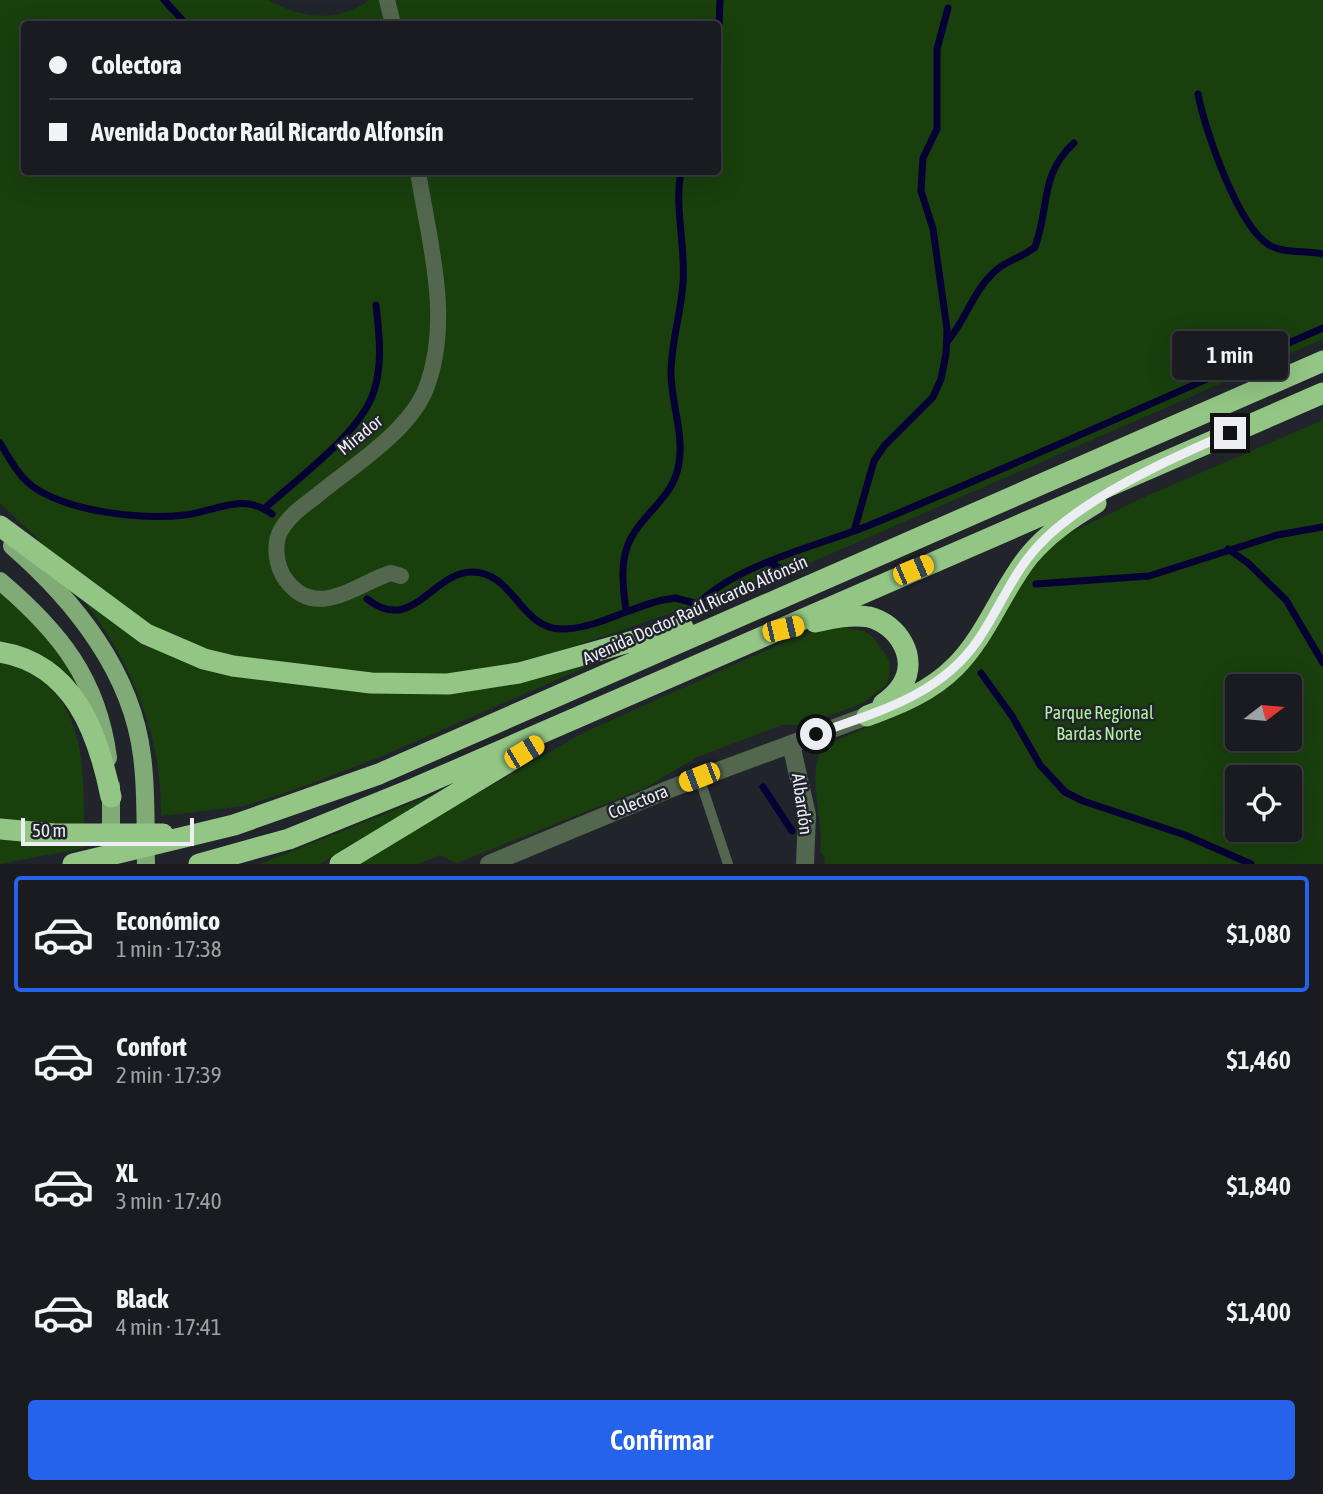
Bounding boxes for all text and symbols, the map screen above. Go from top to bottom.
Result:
text: Colectora [91,50,182,80]
text: Avenida Doctor Raúl Ricardo Alfonsín [91,117,444,147]
callout: 1 min [1172,332,1288,380]
text: 1 min [1207,342,1253,368]
street label: Mirador [333,410,387,459]
route end [1214,417,1246,449]
street label: Avenida Doctor Raúl Ricardo Alfonsín [579,550,811,669]
car [890,552,937,588]
car [761,614,806,644]
north arrow [1225,674,1302,751]
map controls [1225,674,1302,842]
park label: Parque Regional Bardas Norte [1044,702,1154,744]
route start [800,718,832,750]
car [501,732,548,772]
car [676,760,723,794]
button: locate [1225,765,1302,842]
street label: Albardón [788,772,817,836]
street label: Colectora [605,780,671,823]
scale bar [21,815,194,847]
text: 50 m [32,819,66,841]
icon: car [32,903,95,966]
text: Económico [116,906,220,936]
text: $1,080 [1227,919,1291,949]
text: 1 min · 17:38 [116,936,222,962]
icon: car [32,1029,95,1092]
text: Confort [116,1032,187,1062]
text: $1,460 [1227,1045,1291,1075]
text: 2 min · 17:39 [116,1062,222,1088]
icon: car [32,1155,95,1218]
text: XL [116,1158,138,1188]
text: $1,840 [1227,1171,1291,1201]
text: 3 min · 17:40 [116,1188,222,1214]
icon: car [32,1281,95,1344]
text: Black [116,1284,168,1314]
text: $1,400 [1227,1297,1291,1327]
text: 4 min · 17:41 [116,1314,222,1340]
button: Confirmar [28,1400,1295,1480]

